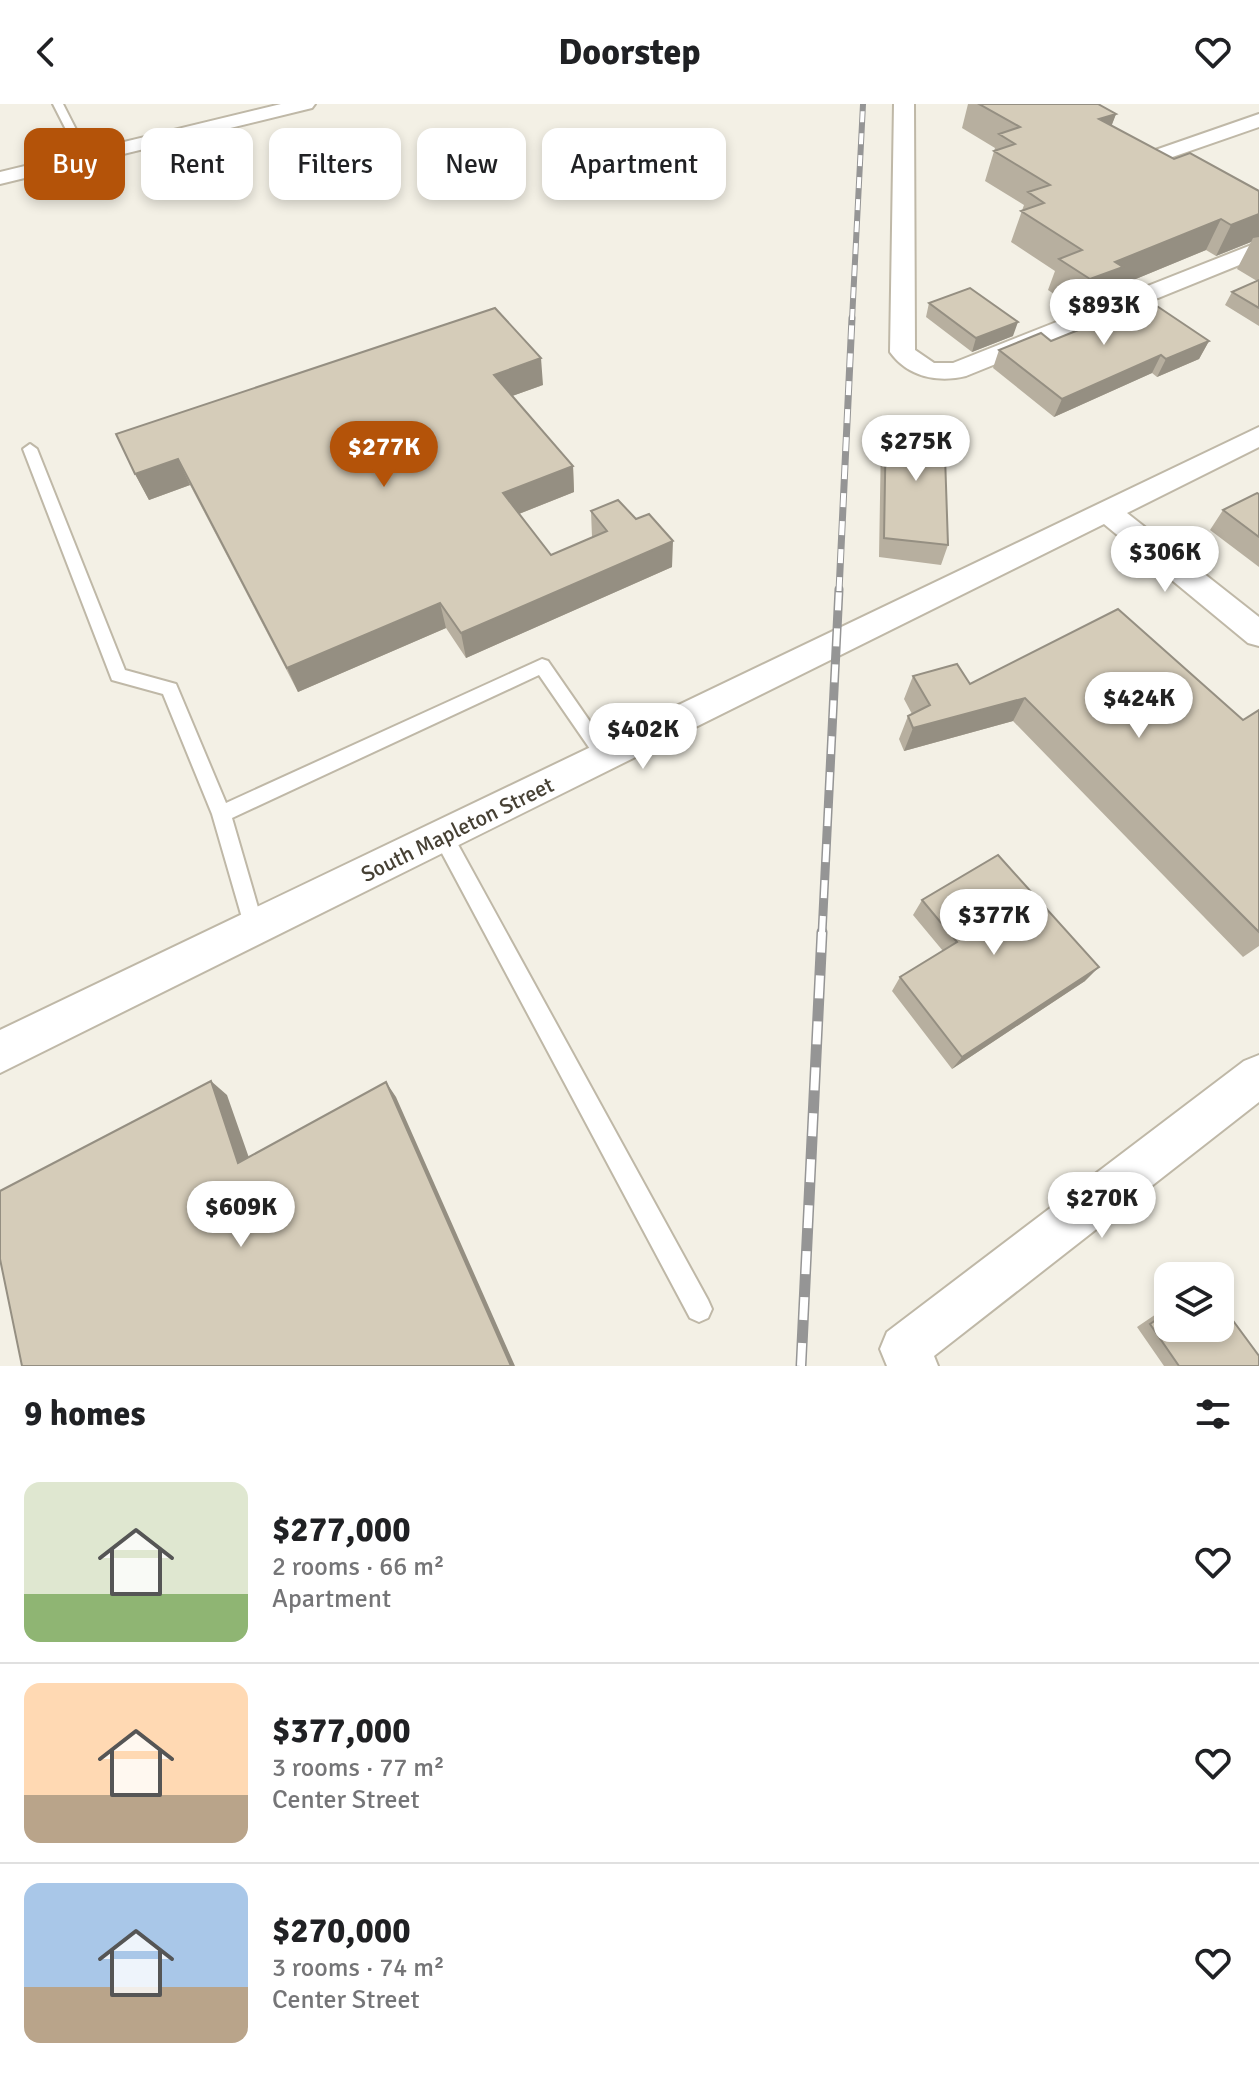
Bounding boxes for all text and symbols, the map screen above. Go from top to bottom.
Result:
icon: back [24,30,68,74]
text: Doorstep [558,30,701,75]
icon: heart [1191,30,1235,74]
chip: Buy [24,128,125,200]
chip: Rent [141,128,253,200]
chip: Filters [269,128,401,200]
chip: New [417,128,526,200]
chip: Apartment [542,128,726,200]
pin: $893K [1048,279,1160,347]
text: $893K [1068,289,1140,321]
pin: $275K [860,415,972,483]
pin: $277K [328,421,440,489]
text: $275K [880,425,952,457]
text: $277K [348,431,420,463]
pin: $306K [1109,526,1221,594]
text: $306K [1129,536,1201,568]
pin: $424K [1083,672,1195,740]
text: $424K [1103,682,1175,714]
pin: $402K [587,703,699,771]
text: $402K [607,713,679,745]
street label: South Mapleton Street [356,771,558,888]
pin: $377K [938,889,1050,957]
text: $377K [958,899,1030,931]
pin: $270K [1046,1172,1158,1240]
pin: $609K [185,1181,297,1249]
text: $270K [1066,1182,1138,1214]
text: $609K [205,1191,277,1223]
map controls [1154,1262,1234,1342]
button: layers [1154,1262,1234,1342]
icon: filters [1191,1392,1235,1436]
text: 9 homes [24,1393,145,1435]
text: $277,000 [272,1509,411,1551]
icon: home [88,1514,184,1610]
icon: heart [1191,1540,1235,1584]
text: 2 rooms · 66 m² [272,1551,445,1583]
text: Apartment [272,1583,391,1615]
text: $377,000 [272,1710,411,1752]
icon: home [88,1715,184,1811]
icon: heart [1191,1741,1235,1785]
text: 3 rooms · 77 m² [272,1752,445,1784]
text: Center Street [272,1784,420,1816]
text: $270,000 [272,1910,411,1952]
icon: home [88,1915,184,2011]
icon: heart [1191,1941,1235,1985]
text: 3 rooms · 74 m² [272,1952,445,1984]
text: Center Street [272,1984,420,2016]

